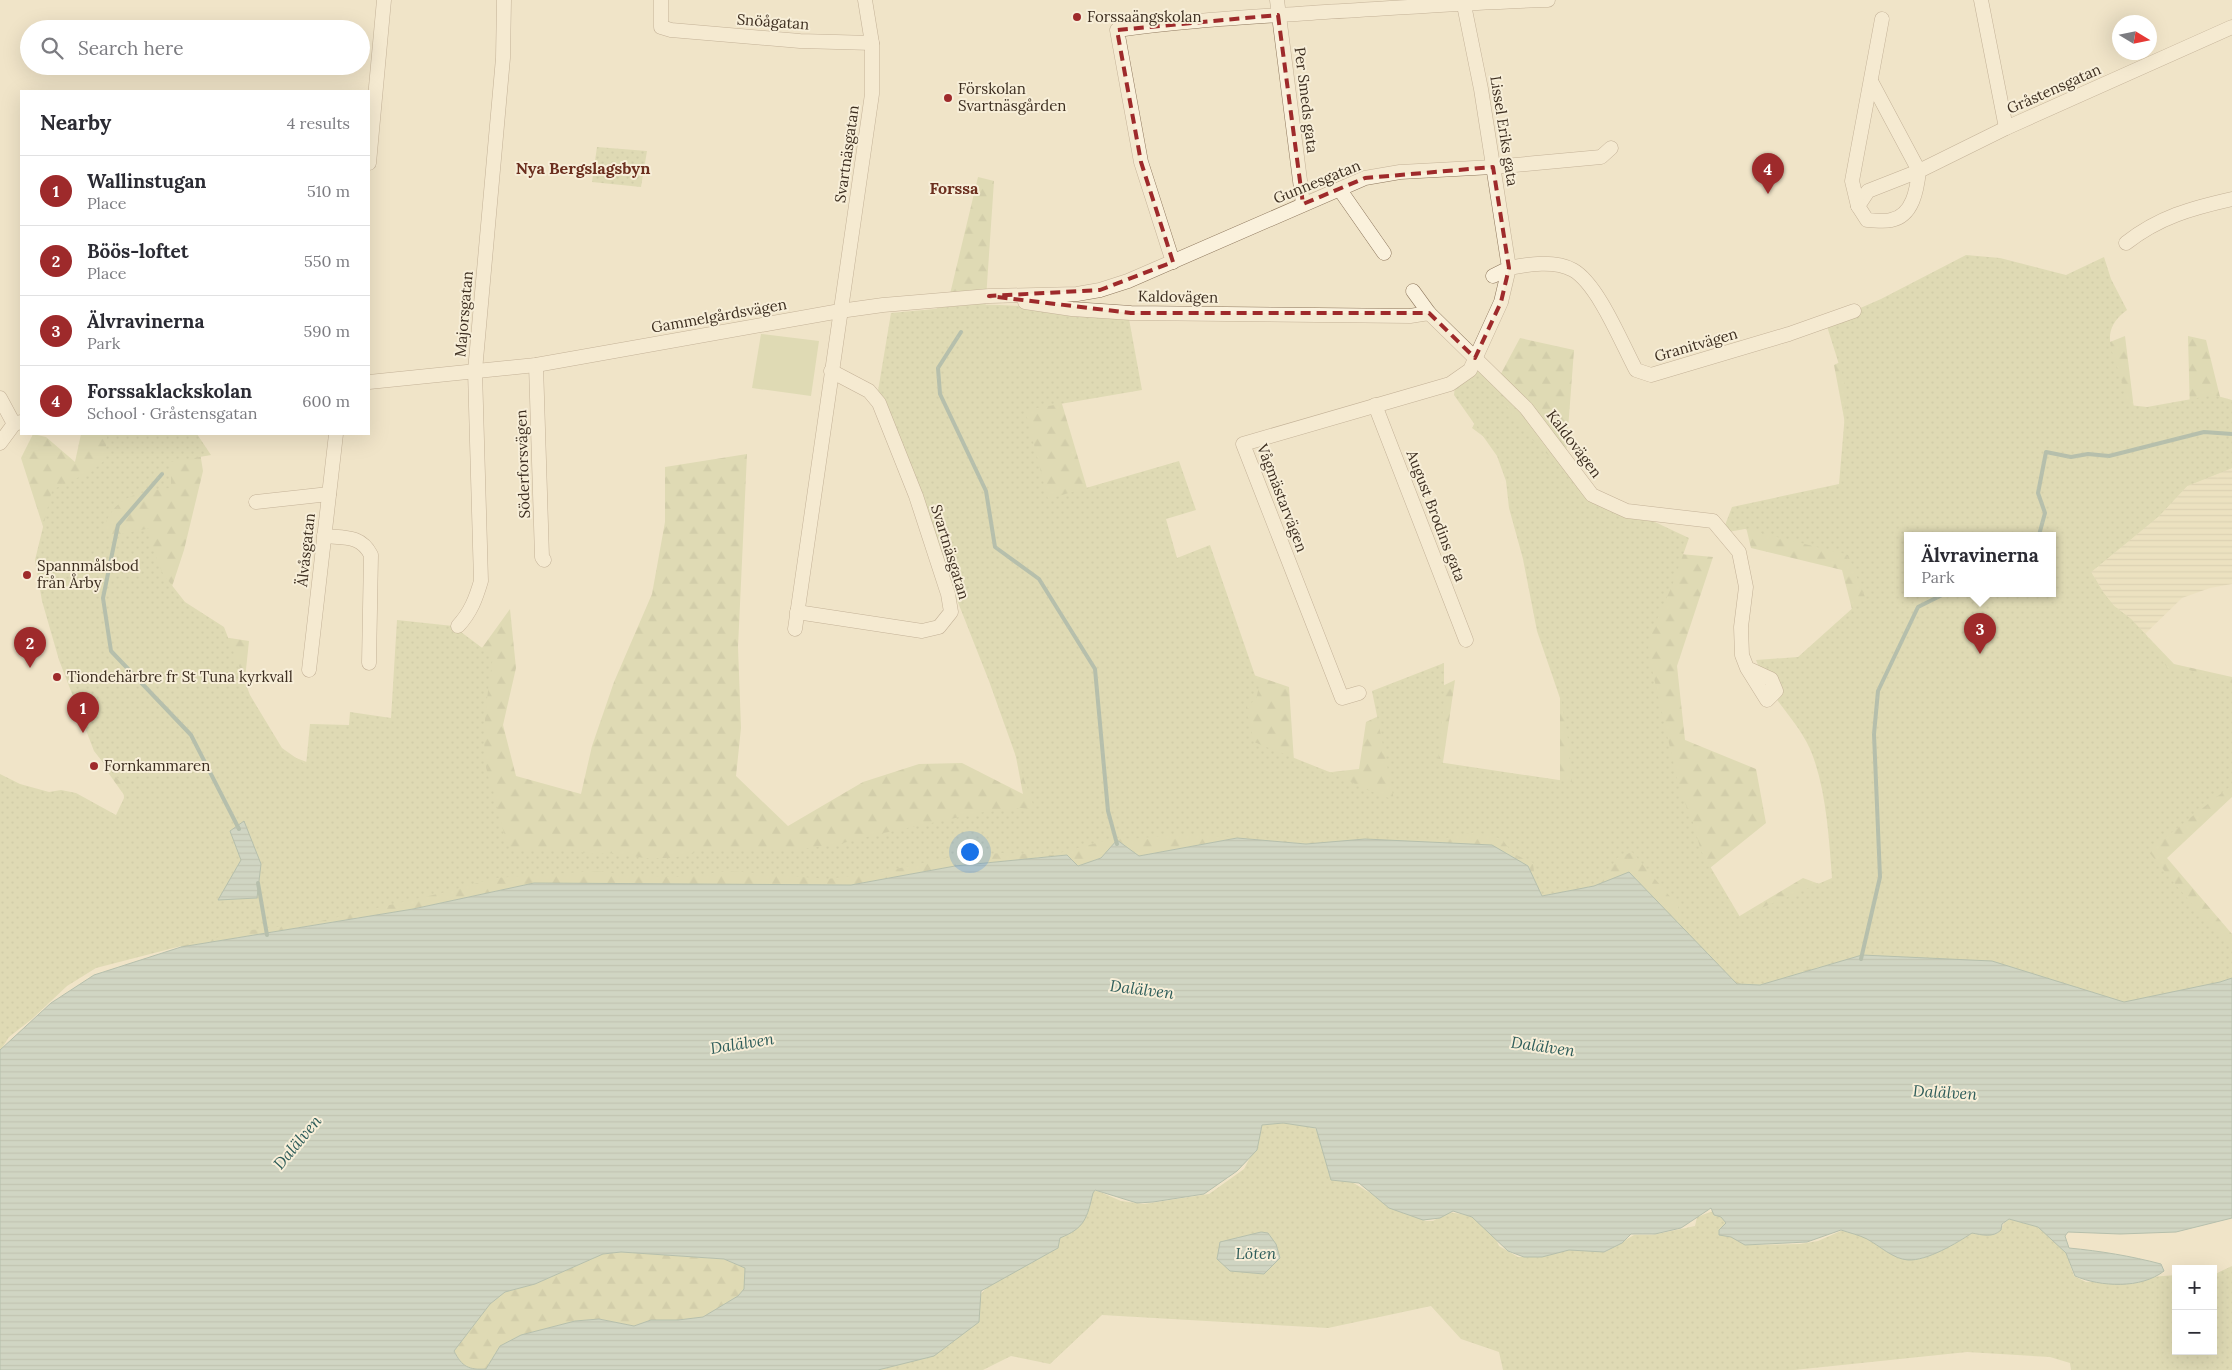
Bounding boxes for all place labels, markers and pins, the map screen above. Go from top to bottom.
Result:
place label: Forssaängskolan [1087,7,1202,26]
marker: Forssaängskolan [1071,11,1083,23]
place label: Förskolan Svartnäsgården [958,79,1066,115]
marker: Förskolan Svartnäsgården [942,92,954,104]
pin: 4 [1752,153,1784,194]
place label: Spannmålsbod från Årby [37,556,139,592]
marker: Spannmålsbod från Årby [21,569,33,581]
pin: 3 [1964,613,1996,654]
pin: 2 [14,627,46,668]
place label: Tiondehärbre fr St Tuna kyrkvall [67,667,293,686]
marker: Tiondehärbre fr St Tuna kyrkvall [51,671,63,683]
pin: 1 [67,692,99,733]
place label: Fornkammaren [104,756,210,775]
marker: Fornkammaren [88,760,100,772]

